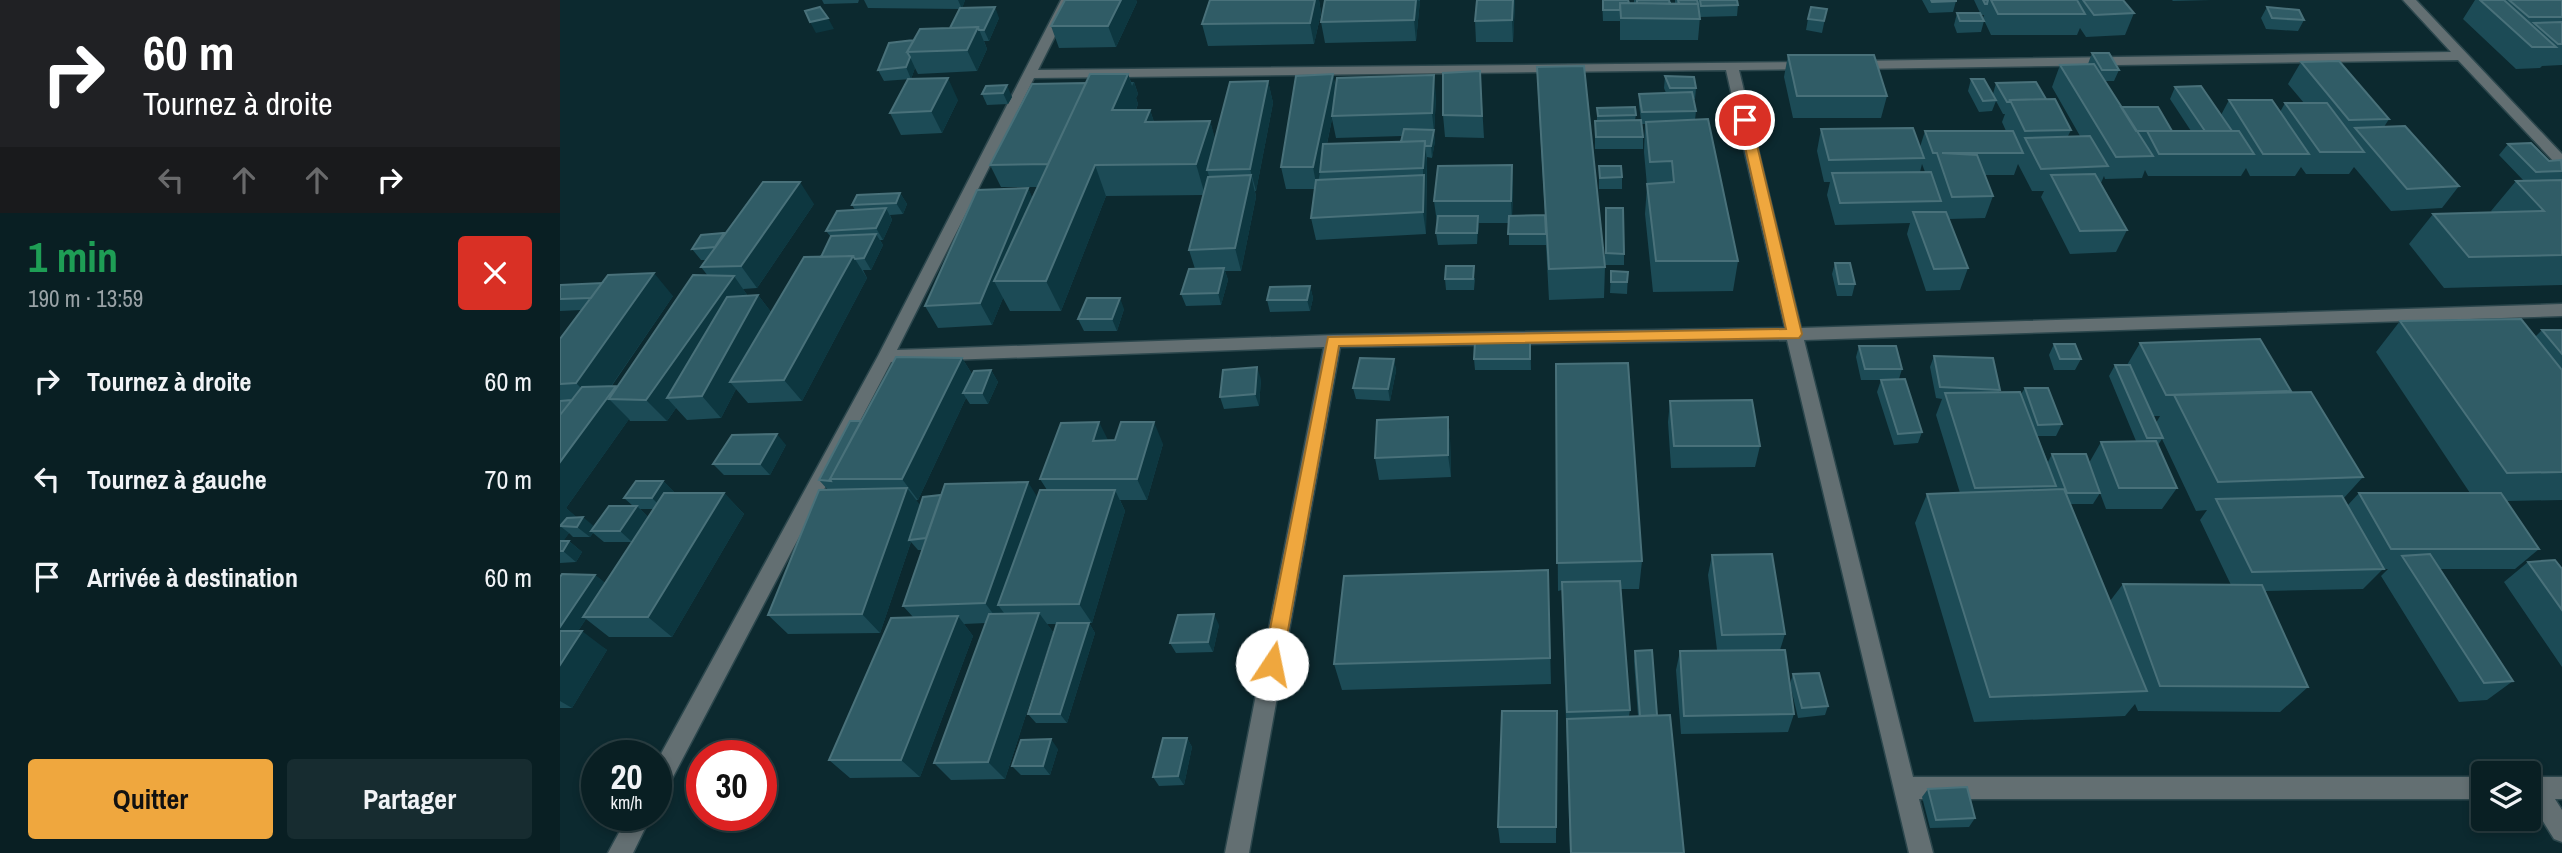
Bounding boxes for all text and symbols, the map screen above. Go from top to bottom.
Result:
text: 60 m [143,19,235,85]
icon: right [28,28,119,119]
text: Tournez à droite [143,82,333,125]
pin [1715,90,1775,150]
icon: arrive [1726,101,1764,139]
icon: left [152,161,190,199]
icon: ahead [225,161,263,199]
icon: ahead [298,161,336,199]
icon: right [371,161,409,199]
text: 1 min [28,229,118,285]
button: close [458,236,532,310]
text: 190 m · 13:59 [28,283,143,314]
icon: right [28,362,66,400]
text: Tournez à droite [87,364,251,399]
text: 60 m [485,364,532,399]
icon: left [28,460,66,498]
text: Tournez à gauche [87,462,267,497]
text: 70 m [485,462,532,497]
icon: arrive [28,558,66,596]
text: Arrivée à destination [87,560,298,595]
text: 60 m [485,560,532,595]
position arrow [1235,627,1309,701]
speed limit sign: 30 [686,740,777,831]
text: 20 [611,753,642,800]
button: Quitter [28,759,273,839]
button: Partager [287,759,532,839]
map controls [2471,761,2541,831]
button: layers [2471,761,2541,831]
text: km/h [611,790,643,815]

